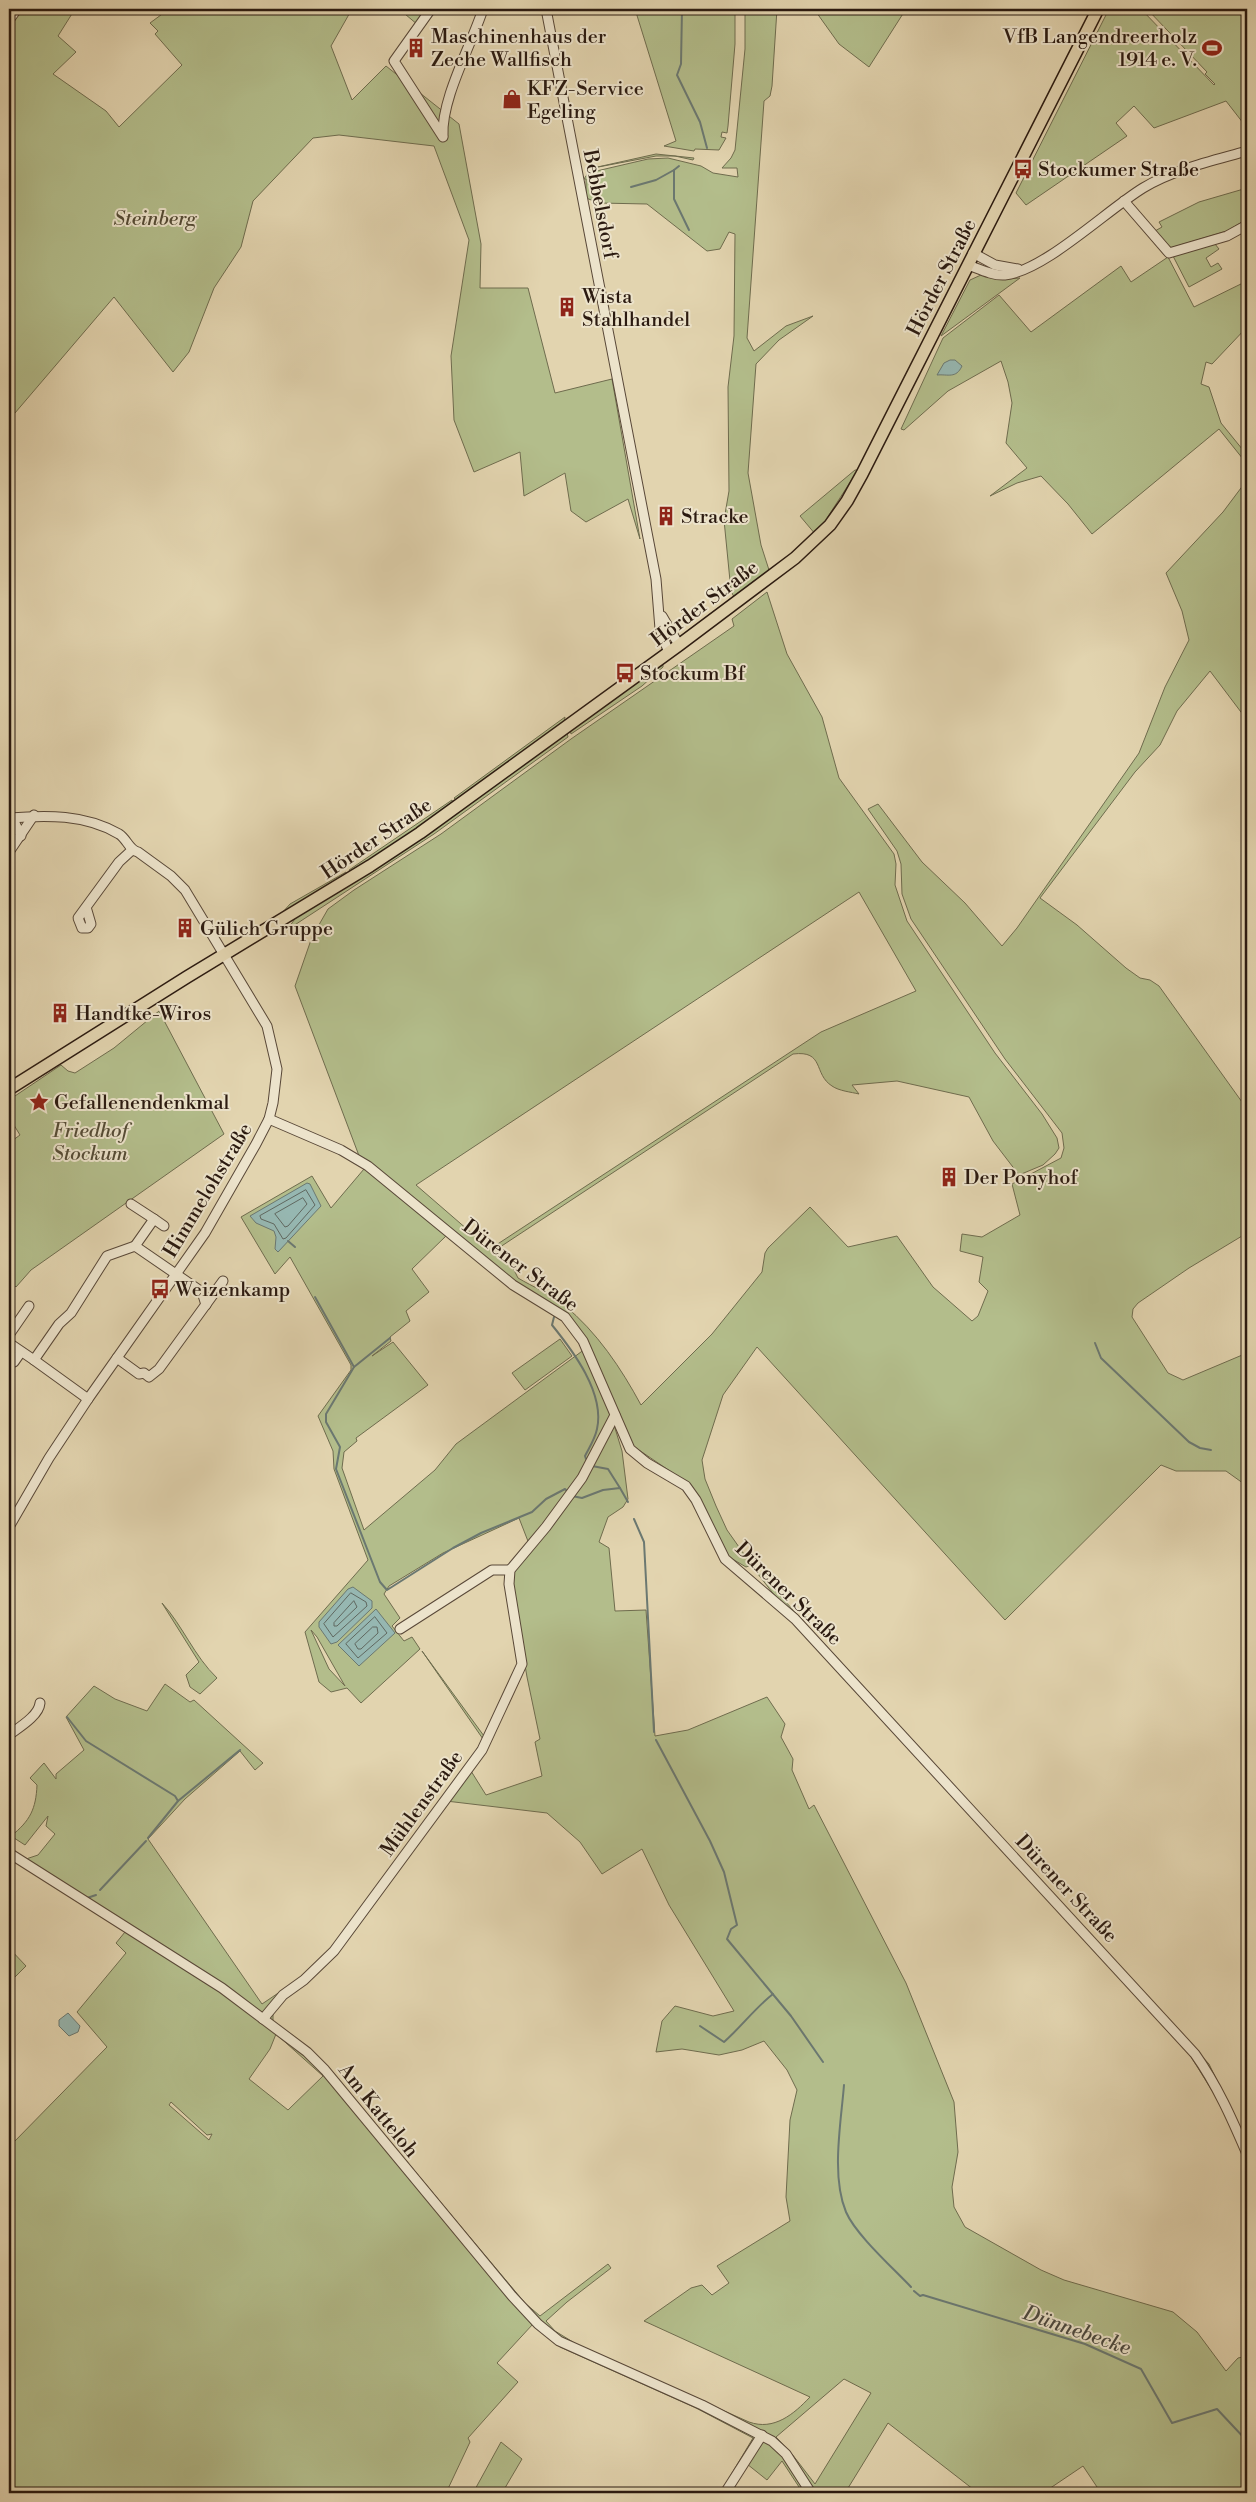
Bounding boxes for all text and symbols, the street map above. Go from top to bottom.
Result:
place label: Maschinenhaus der Zeche Wallfisch [431,25,607,73]
place label: VfB Langendreerholz 1914 e. V. [1002,25,1197,73]
building icon: Maschinenhaus der Zeche Wallfisch [405,37,427,59]
sports icon: VfB Langendreerholz 1914 e. V. [1201,37,1223,59]
place label: KFZ-Service Egeling [527,77,644,125]
shop icon: KFZ-Service Egeling [501,88,523,110]
street label: Bebbelsdorf [577,147,623,262]
bus stop icon: Stockumer Straße [1012,158,1034,180]
place label: Stockumer Straße [1038,158,1199,183]
park label: Steinberg [114,207,198,232]
street label: Hörder Straße [902,215,983,341]
place label: Wista Stahlhandel [581,285,690,333]
building icon: Wista Stahlhandel [556,296,578,318]
building icon: Stracke [655,505,677,527]
place label: Stracke [681,505,749,530]
street label: Hörder Straße [646,556,764,653]
bus stop icon: Stockum Bf [614,662,636,684]
place label: Stockum Bf [640,662,746,687]
street label: Hörder Straße [317,793,437,886]
building icon: Gülich Gruppe [174,917,196,939]
place label: Gülich Gruppe [200,917,333,942]
building icon: Handtke-Wiros [49,1002,71,1024]
place label: Handtke-Wiros [75,1002,211,1027]
place icon: Gefallenendenkmal [28,1091,50,1113]
place label: Gefallenendenkmal [54,1091,230,1116]
park label: Friedhof Stockum [52,1119,133,1167]
street label: Himmelohstraße [158,1119,258,1263]
building icon: Der Ponyhof [938,1166,960,1188]
place label: Der Ponyhof [964,1166,1078,1191]
street label: Dürener Straße [457,1214,583,1318]
bus stop icon: Weizenkamp [149,1278,171,1300]
place label: Weizenkamp [174,1278,290,1303]
street label: Dürener Straße [729,1537,847,1651]
street label: Mühlenstraße [375,1746,469,1862]
street label: Dürener Straße [1009,1830,1122,1948]
street label: Am Katteloh [332,2058,423,2163]
water label: Dünnebecke [1018,2300,1134,2362]

